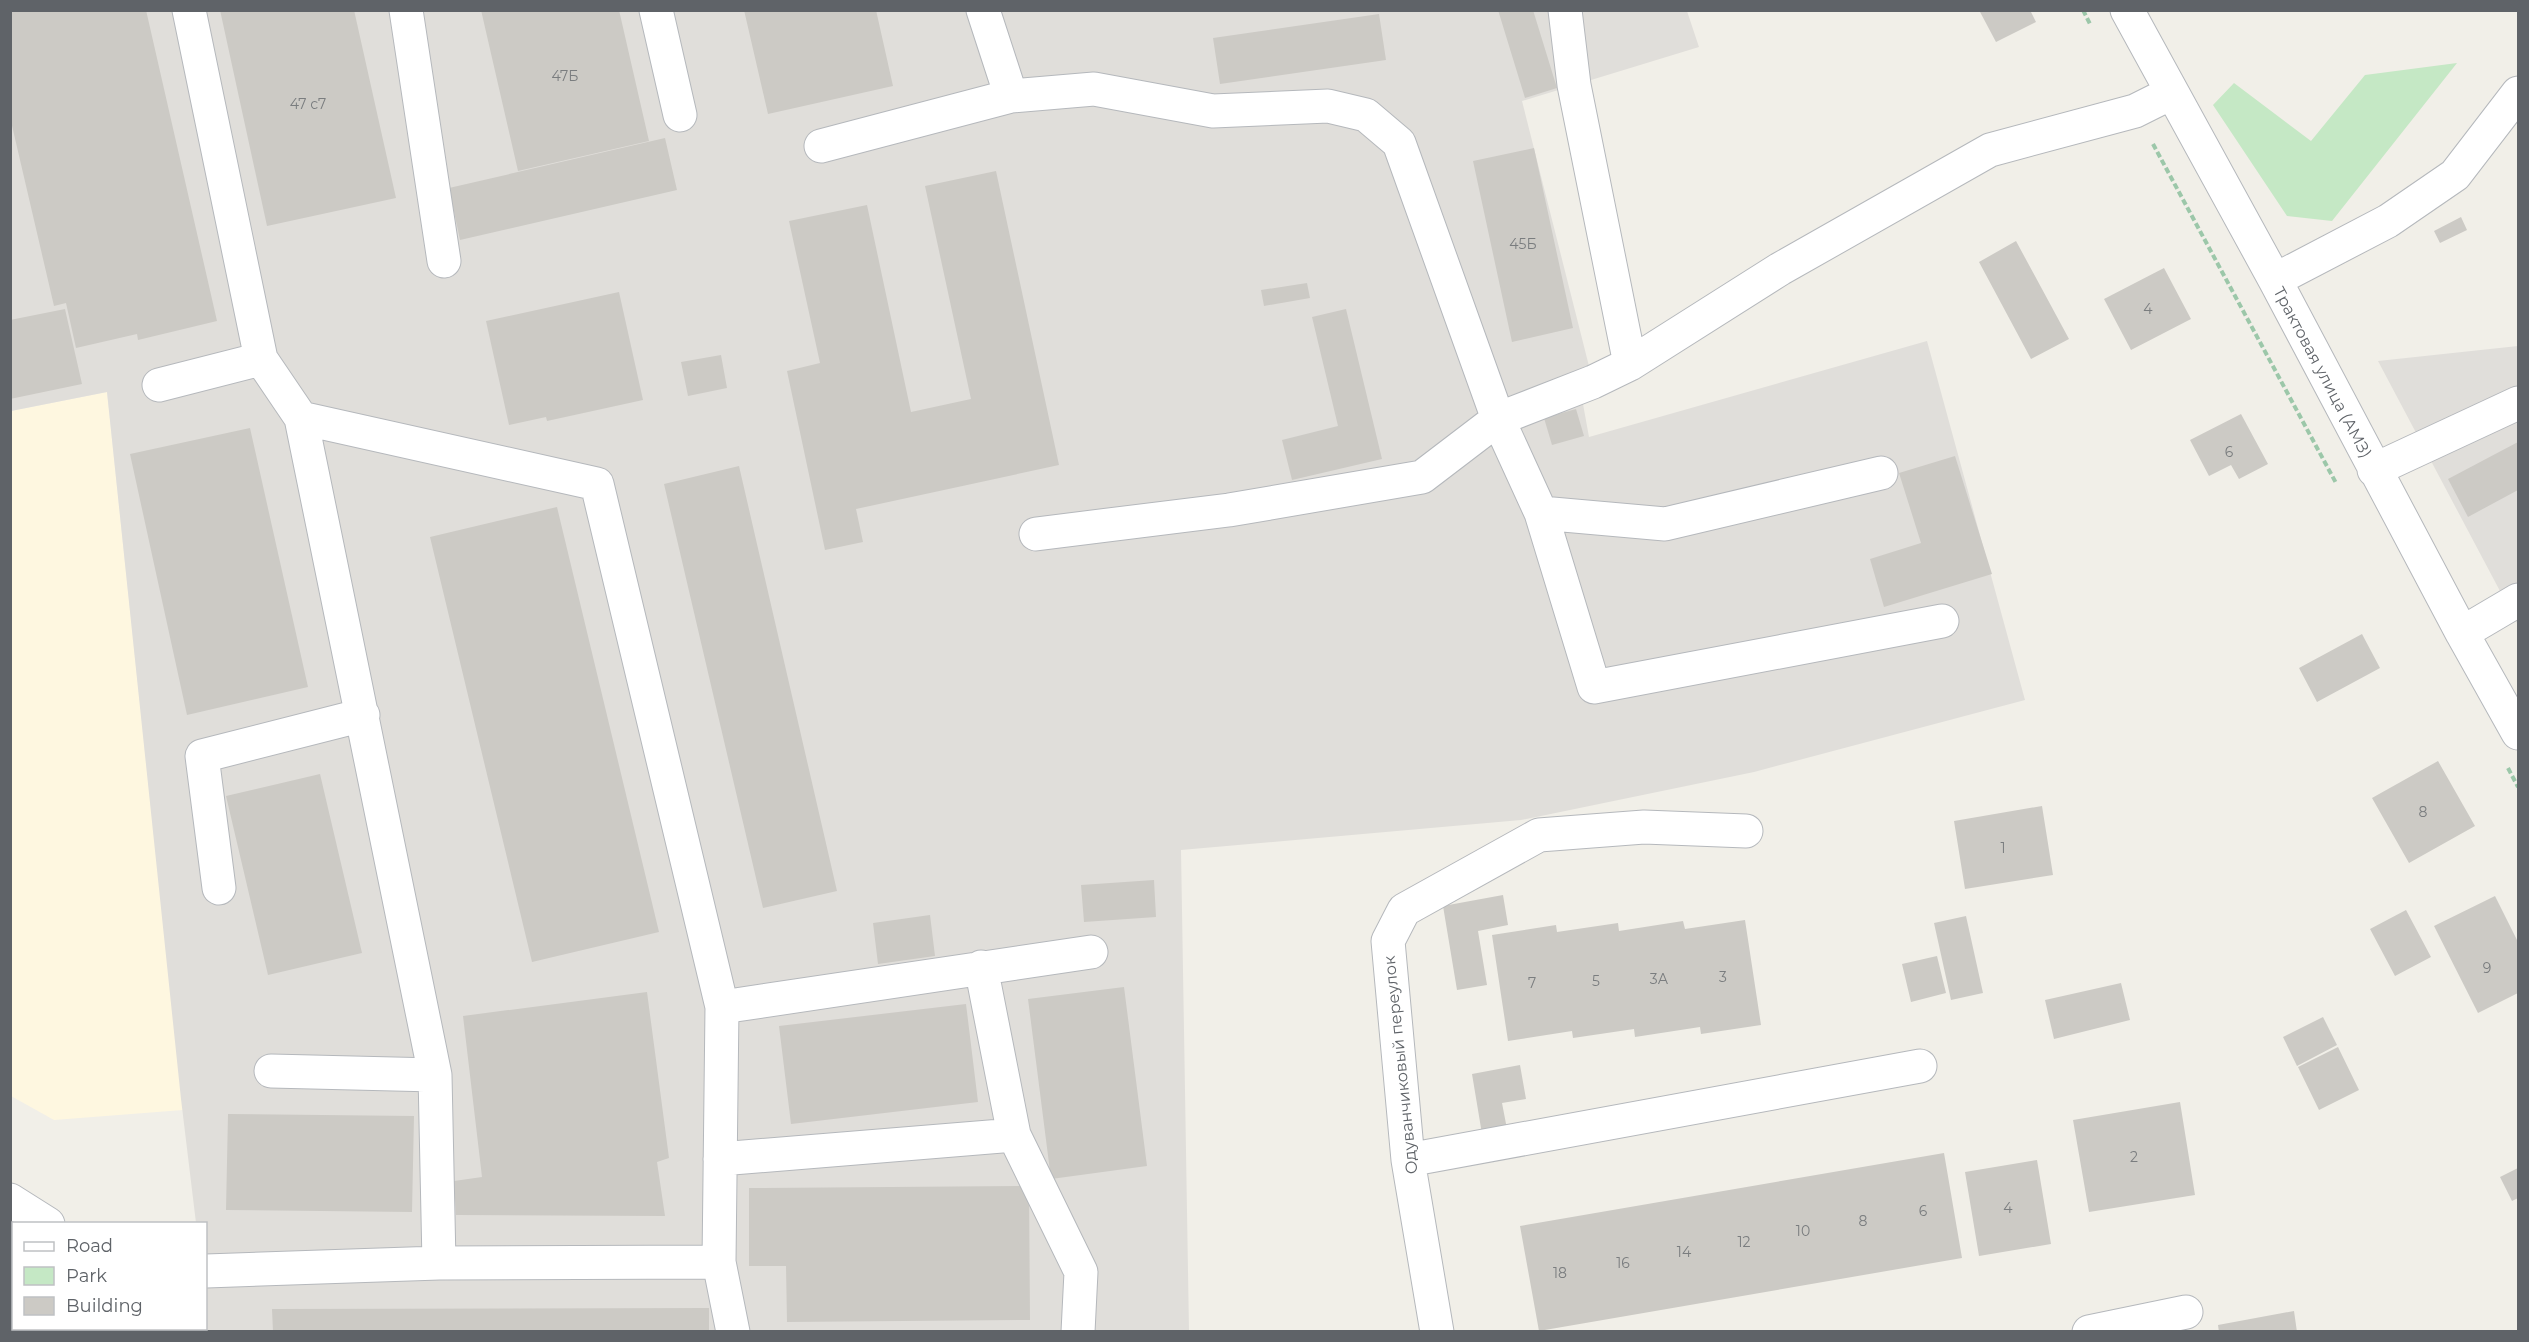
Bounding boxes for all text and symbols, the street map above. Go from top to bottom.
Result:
house number: 47Б [552,67,578,85]
house number: 47 с7 [290,95,326,113]
house number: 45Б [1509,235,1537,253]
street label: Трактовая улица (АМЗ) [2269,284,2376,461]
house number: 4 [2143,300,2153,318]
house number: 6 [2225,443,2234,461]
house number: 8 [2419,803,2428,821]
house number: 1 [2000,839,2006,857]
street label: Одуванчиковый переулок [1380,954,1421,1175]
house number: 9 [2483,959,2491,977]
house number: 3 [1719,968,1727,986]
house number: 3А [1650,970,1669,988]
house number: 5 [1592,972,1600,990]
house number: 7 [1528,974,1536,992]
house number: 2 [2130,1148,2138,1166]
house number: 4 [2003,1199,2013,1217]
house number: 6 [1919,1202,1928,1220]
house number: 8 [1859,1212,1868,1230]
legend [12,1222,207,1330]
house number: 10 [1796,1222,1810,1240]
house number: 12 [1737,1233,1751,1251]
text: Road [66,1235,113,1257]
house number: 14 [1677,1243,1692,1261]
house number: 16 [1616,1254,1630,1272]
house number: 18 [1553,1264,1567,1282]
text: Park [66,1265,107,1287]
text: Building [66,1295,143,1317]

